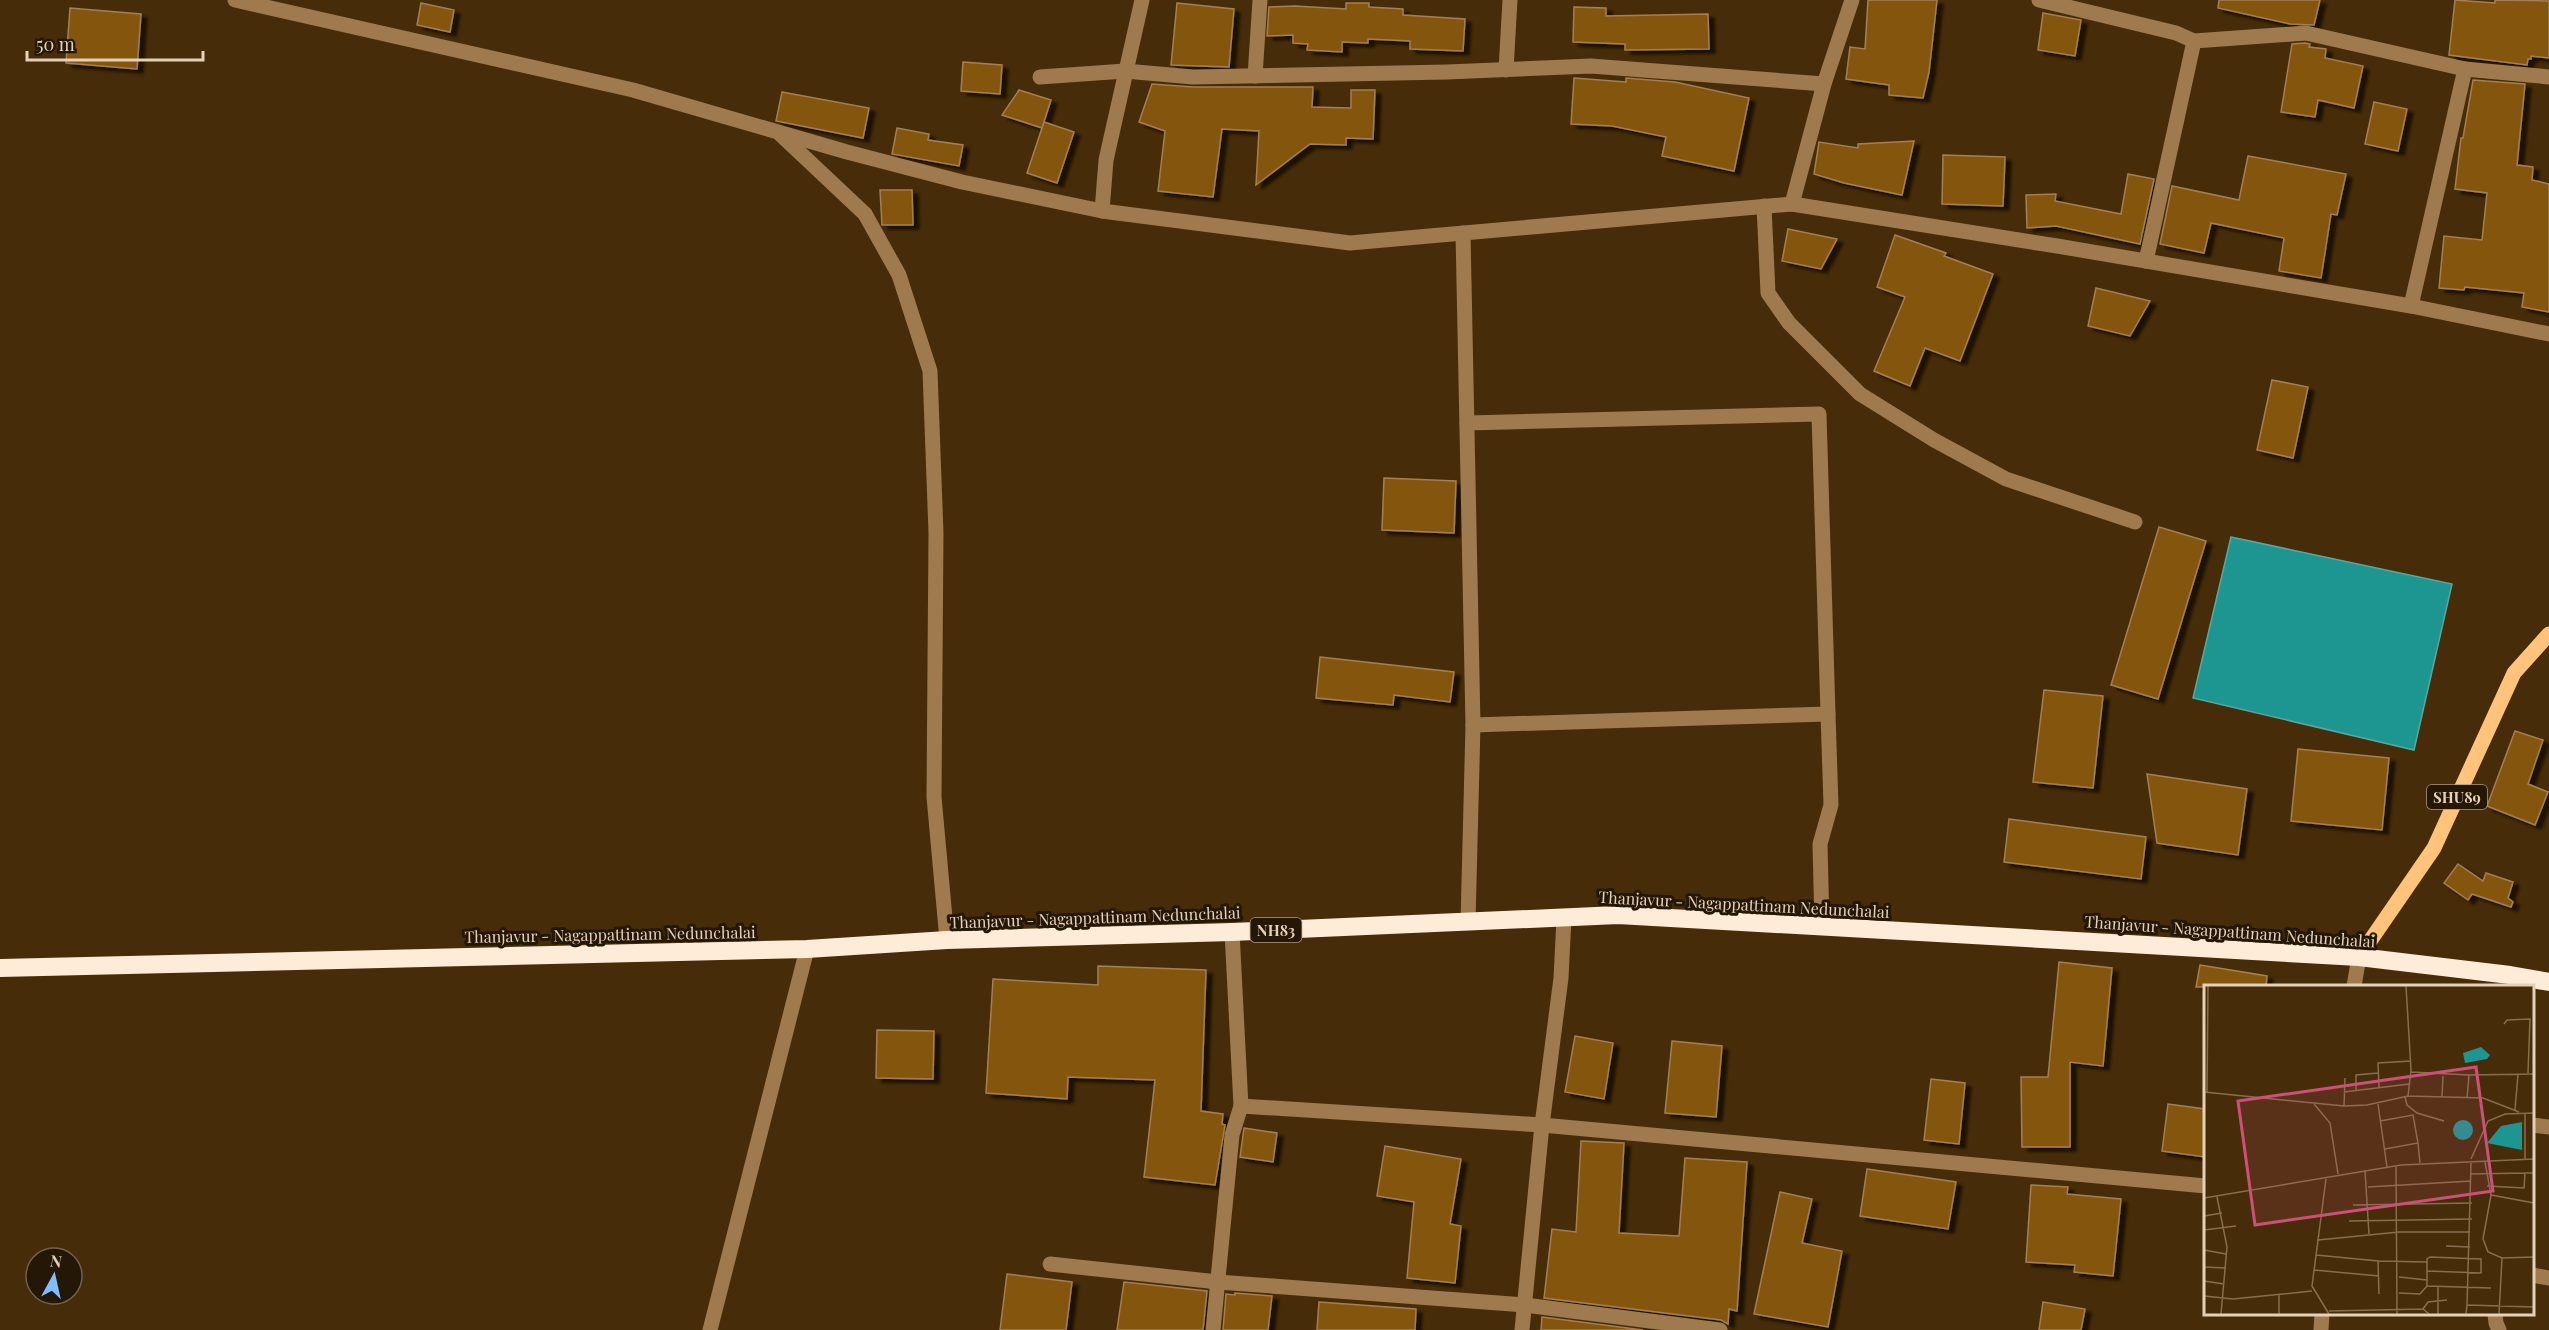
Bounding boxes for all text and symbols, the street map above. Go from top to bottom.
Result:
scale bar [27,24,202,62]
text: 50 m [36,32,75,56]
road number: SHU89 [2427,785,2487,809]
street label: Thanjavur - Nagappattinam Nedunchalai [1598,886,1890,922]
street label: Thanjavur - Nagappattinam Nedunchalai [949,901,1241,933]
street label: Thanjavur - Nagappattinam Nedunchalai [2084,910,2376,952]
road number: NH83 [1250,918,1302,942]
street label: Thanjavur - Nagappattinam Nedunchalai [464,921,756,947]
inset map [2204,985,2534,1315]
north arrow [24,1246,84,1306]
text: N [49,1249,64,1272]

